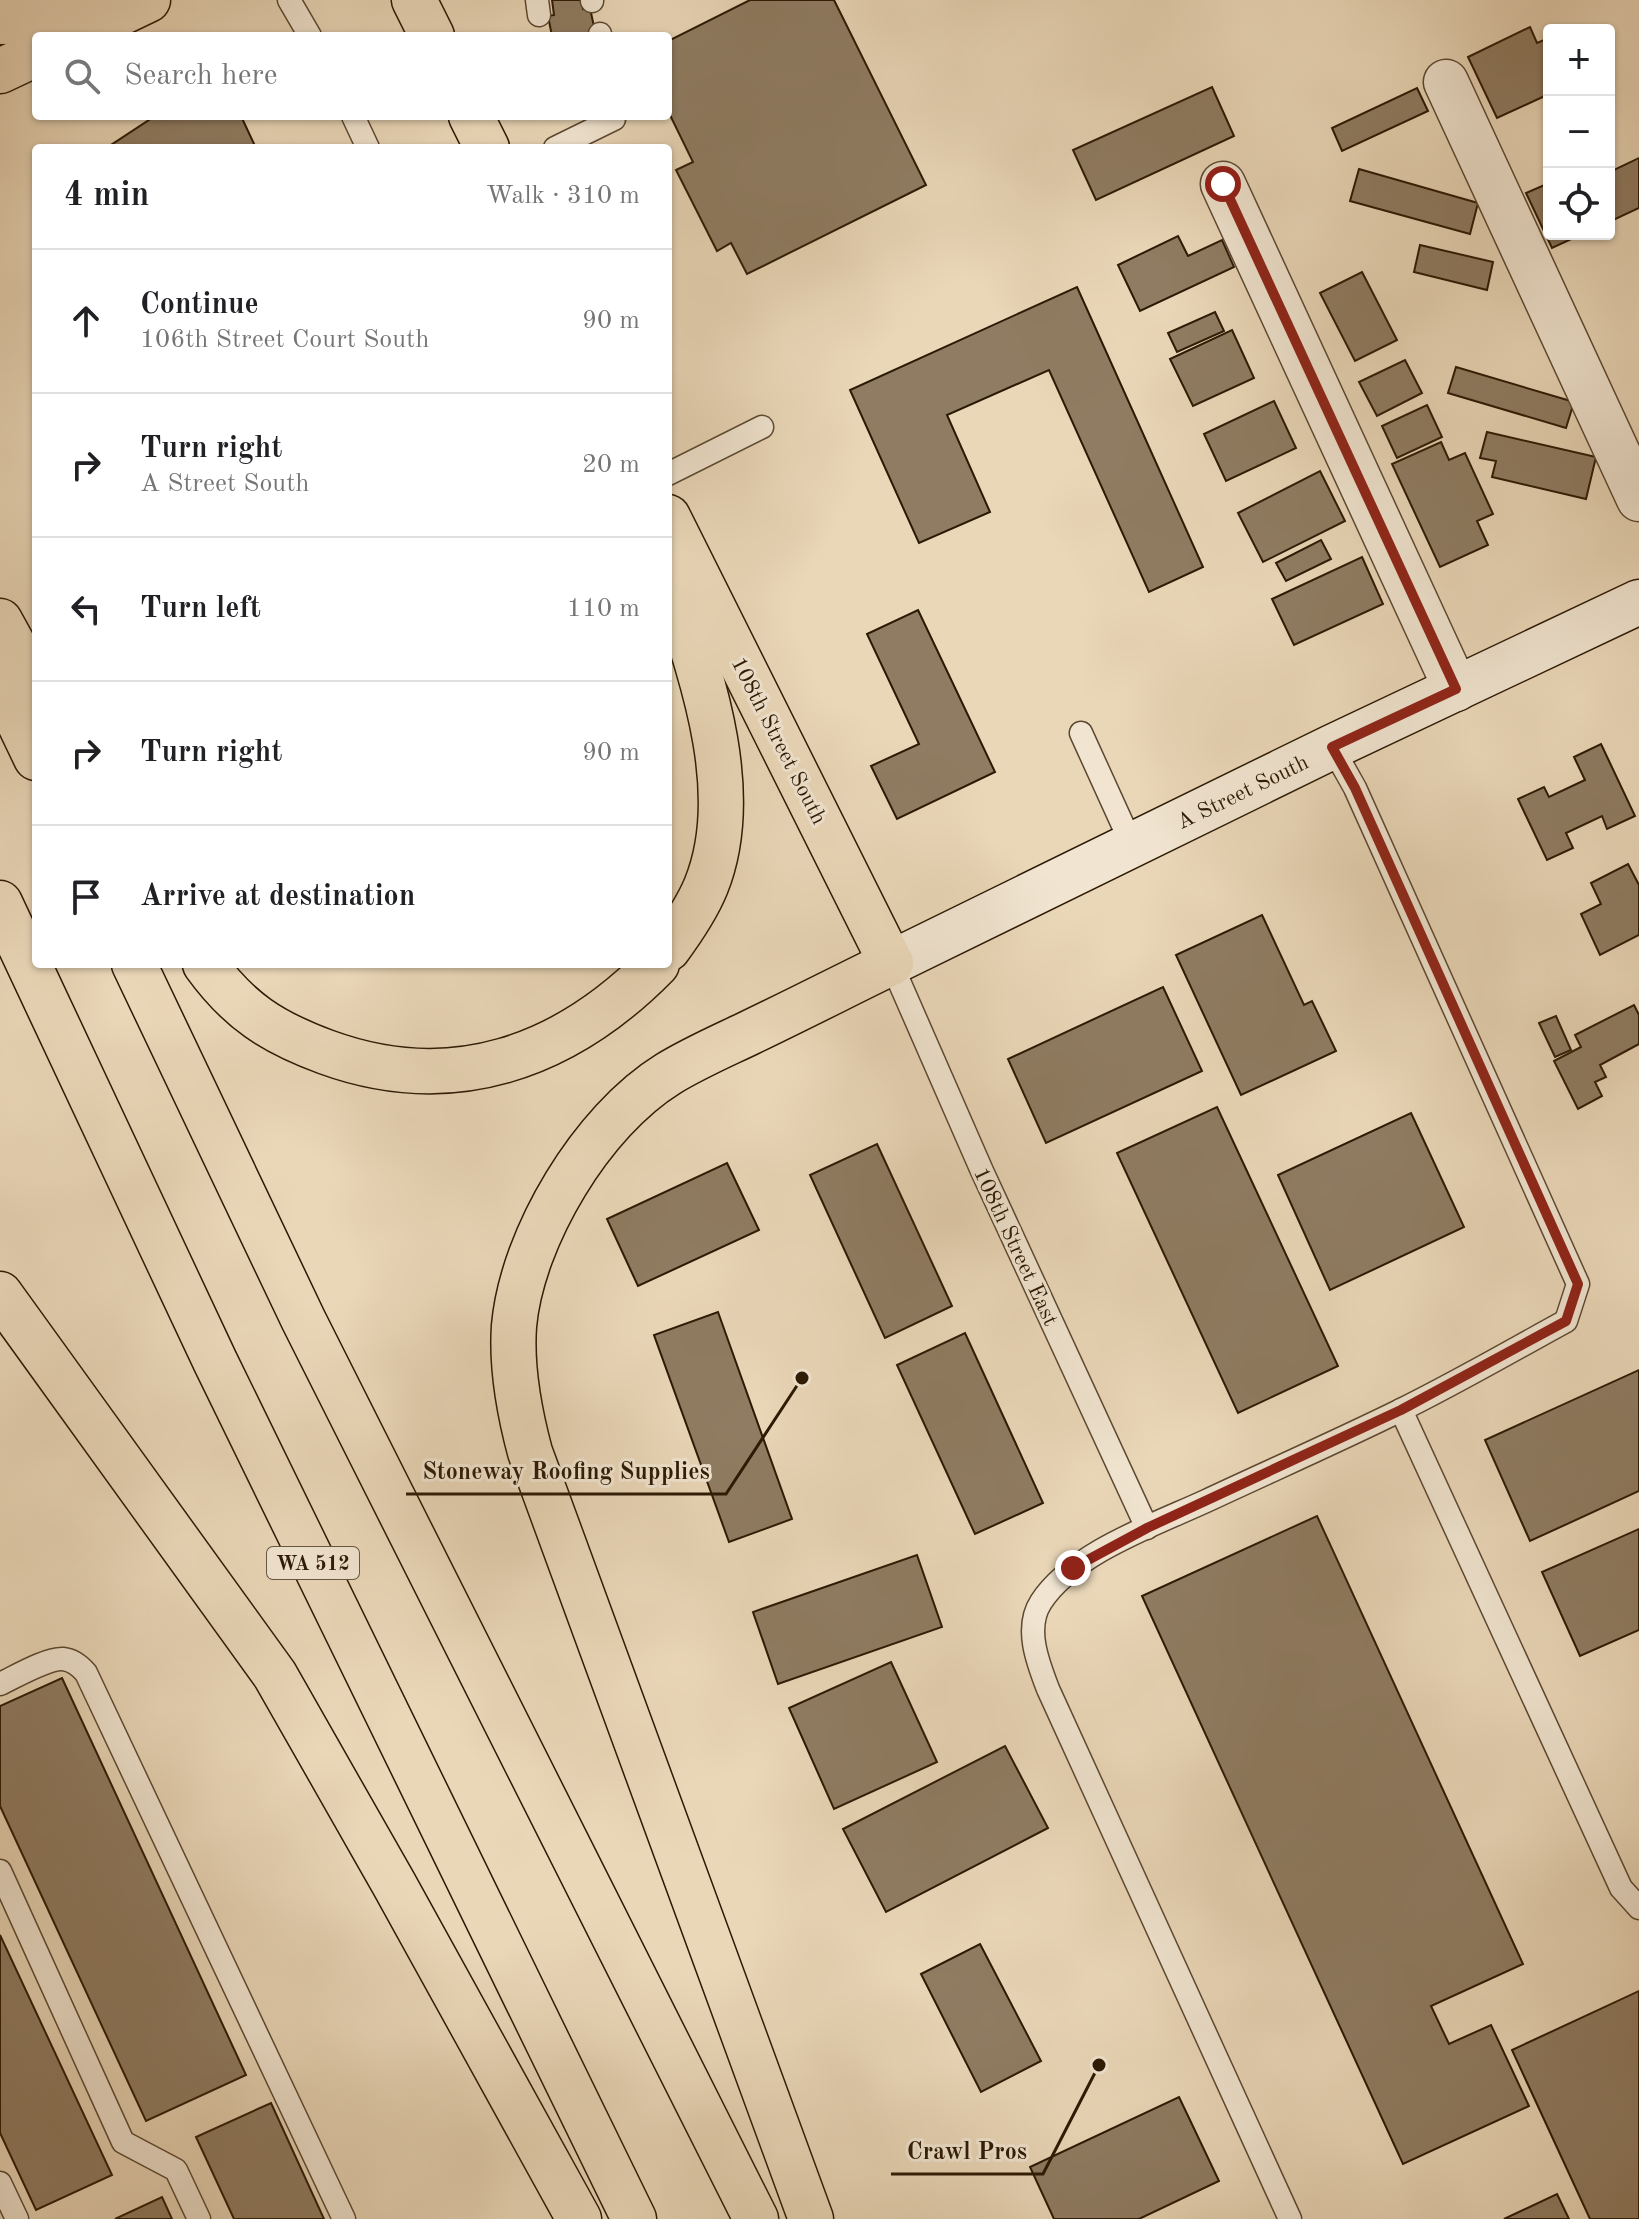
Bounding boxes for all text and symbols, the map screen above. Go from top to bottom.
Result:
map controls [1543,24,1615,240]
button: + [1543,24,1615,96]
search box [32,32,672,120]
icon: search [60,54,104,98]
text: Search here [124,61,278,91]
button: − [1543,96,1615,168]
route start [1205,166,1241,202]
button: locate [1543,168,1615,240]
text: 4 min [64,179,149,213]
text: Walk · 310 m [486,183,640,209]
text: Continue [140,290,259,320]
icon: ahead [64,299,108,343]
text: 90 m [582,308,640,334]
text: 106th Street Court South [140,327,429,353]
text: Turn right [140,434,282,464]
icon: right [64,443,108,487]
text: 20 m [582,452,640,478]
text: A Street South [140,471,309,497]
icon: left [64,587,108,631]
text: Turn left [140,594,261,624]
text: 110 m [567,596,640,622]
street label: 108th Street South [727,654,830,828]
icon: right [64,731,108,775]
text: Turn right [140,738,282,768]
text: 90 m [582,740,640,766]
street label: A Street South [1174,751,1312,834]
icon: arrive [64,875,108,919]
text: Arrive at destination [140,882,415,912]
street label: 108th Street East [969,1164,1061,1329]
callout: Stoneway Roofing Supplies [406,1446,726,1494]
text: Stoneway Roofing Supplies [422,1461,710,1485]
road number: WA 512 [267,1547,359,1579]
route end [1055,1550,1091,1586]
callout: Crawl Pros [891,2126,1043,2174]
text: Crawl Pros [907,2141,1027,2165]

